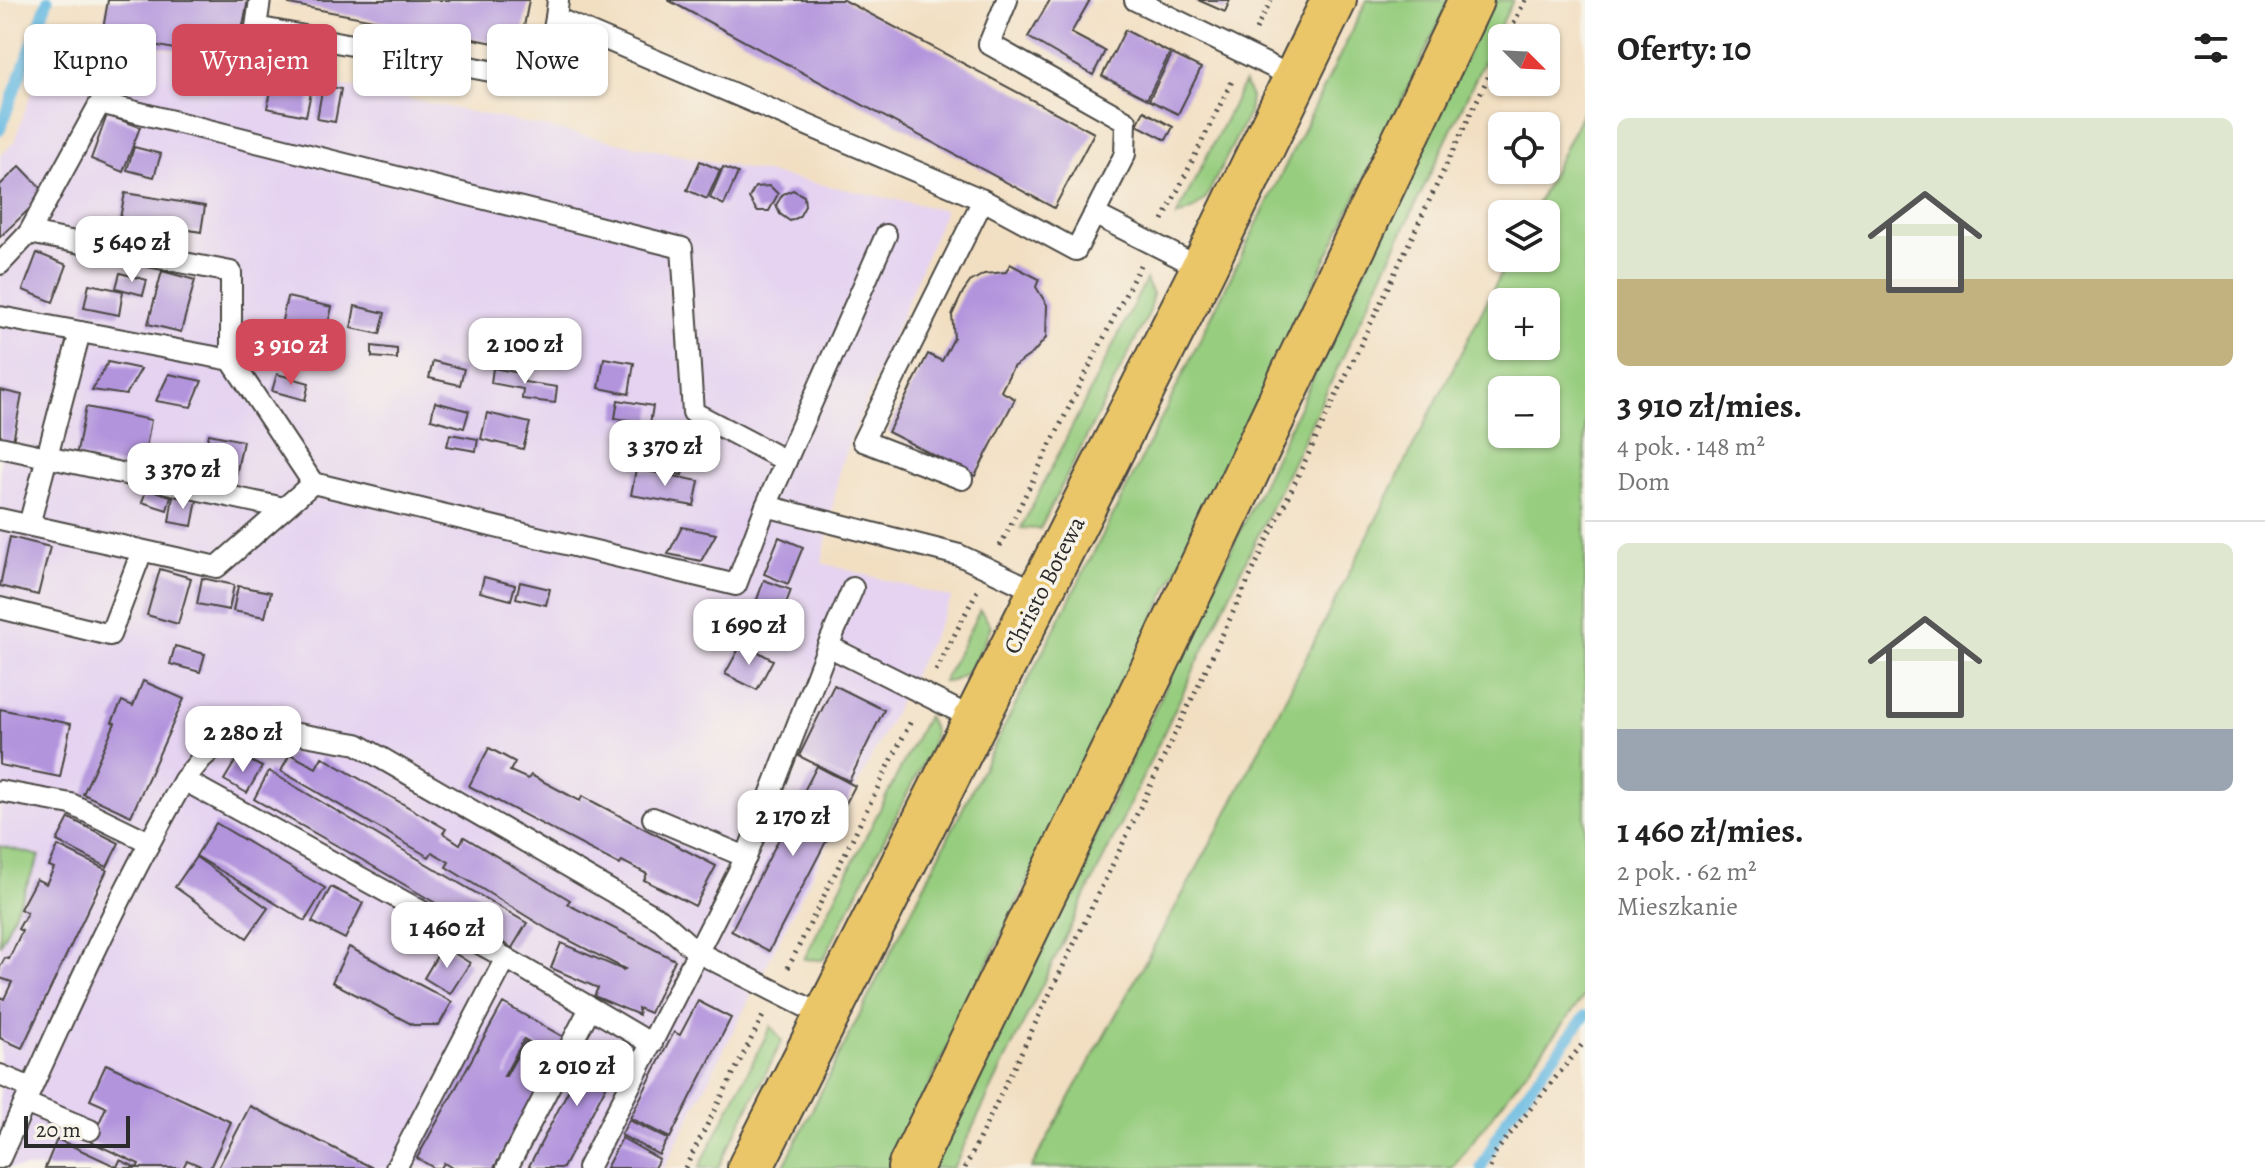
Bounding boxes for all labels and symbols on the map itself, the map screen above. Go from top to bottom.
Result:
north arrow [1488,24,1560,96]
pin: 5 640 zł [49,216,215,284]
pin: 2 100 zł [442,318,608,386]
pin: 3 910 zł [208,319,374,387]
pin: 3 370 zł [582,420,748,488]
pin: 3 370 zł [100,443,266,511]
street label: Christo Botewa [996,510,1093,659]
pin: 1 690 zł [666,599,832,667]
pin: 2 280 zł [160,706,326,774]
pin: 2 170 zł [710,790,876,858]
pin: 1 460 zł [364,902,530,970]
pin: 2 010 zł [494,1040,660,1108]
scale bar [24,1112,130,1148]

